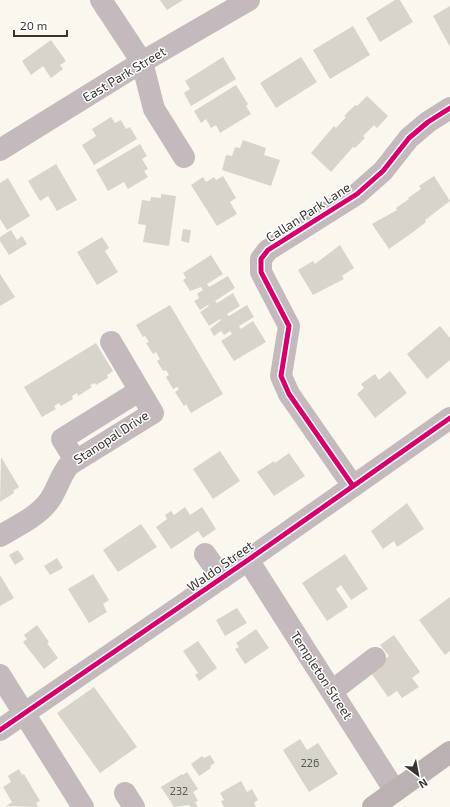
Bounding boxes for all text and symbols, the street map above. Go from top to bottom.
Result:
scale bar [14,12,67,38]
text: 20 m [20,18,47,32]
street label: East Park Street [79,43,169,105]
street label: Callan Park Lane [263,179,353,245]
street label: Stanopal Drive [70,407,152,467]
street label: Waldo Street [184,537,256,595]
street label: Templeton Street [288,628,356,722]
north arrow [398,755,438,795]
house number: 226 [301,756,319,769]
text: N [417,776,430,792]
house number: 232 [170,784,188,797]

